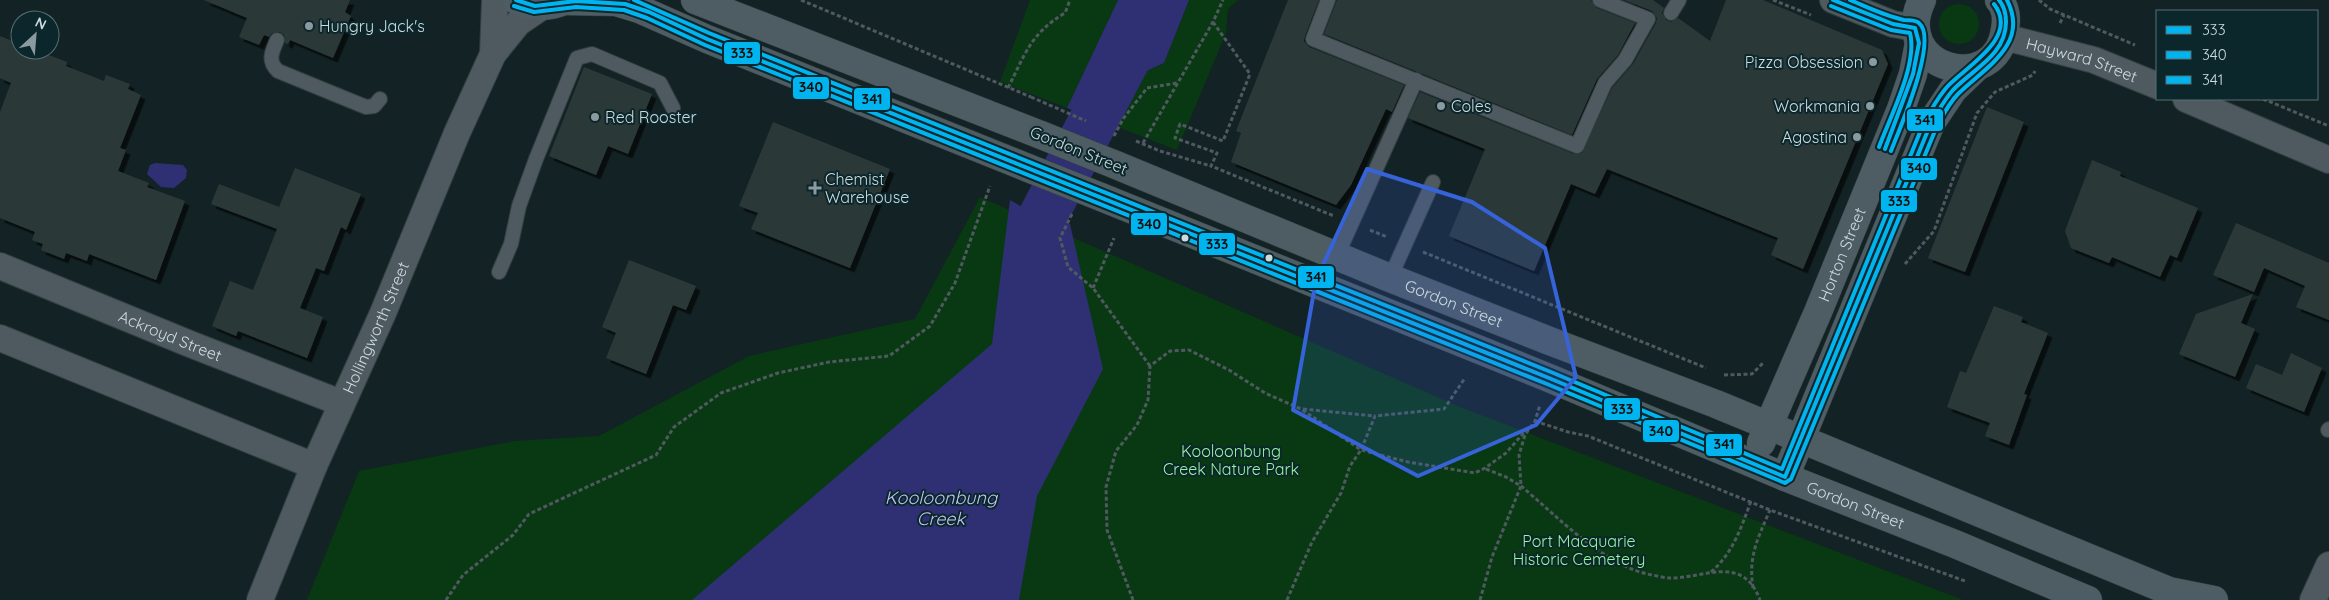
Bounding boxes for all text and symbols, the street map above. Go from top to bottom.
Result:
north arrow [10,10,60,60]
legend [2156,10,2319,100]
text: N [32,13,49,34]
place label: Hungry Jack's [319,16,425,36]
marker: Hungry Jack's [303,20,315,32]
text: 333 [2202,20,2226,39]
street label: Hayward Street [2024,33,2140,87]
line badge: 333 [723,41,761,65]
text: 333 [731,44,753,62]
text: 340 [2202,45,2227,64]
place label: Pizza Obsession [1745,52,1863,72]
marker: Pizza Obsession [1867,56,1879,68]
text: 341 [2202,70,2223,89]
line badge: 340 [792,76,830,100]
text: 340 [799,78,824,96]
line badge: 341 [853,87,891,111]
text: 341 [862,90,882,108]
place label: Coles [1451,96,1491,116]
place label: Workmania [1774,96,1860,116]
marker: Coles [1435,100,1447,112]
marker: Workmania [1864,100,1876,112]
place label: Red Rooster [605,107,697,127]
line badge: 341 [1906,108,1944,132]
marker: Red Rooster [589,111,601,123]
text: 341 [1915,111,1935,129]
street label: Gordon Street [1027,121,1131,179]
place label: Agostina [1782,127,1847,147]
marker: Agostina [1851,131,1863,143]
line badge: 340 [1900,157,1938,181]
text: 340 [1907,159,1932,177]
place label: Chemist Warehouse [825,169,909,207]
marker: Chemist Warehouse [809,182,821,194]
line badge: 333 [1880,189,1918,213]
text: 333 [1888,192,1910,210]
street label: Horton Street [1813,205,1870,304]
line badge: 340 [1130,212,1168,236]
text: 340 [1137,215,1162,233]
line badge: 333 [1198,232,1236,256]
unlabelled marker [1180,233,1190,243]
text: 333 [1206,235,1228,253]
unlabelled marker [1264,253,1274,263]
street label: Hollingworth Street [338,259,413,397]
line badge: 341 [1297,265,1335,289]
text: 341 [1306,268,1326,286]
street label: Gordon Street [1402,275,1506,331]
street label: Ackroyd Street [116,306,225,365]
line badge: 333 [1603,397,1641,421]
text: 333 [1611,400,1633,418]
line badge: 340 [1642,419,1680,443]
text: 340 [1649,422,1674,440]
line badge: 341 [1705,433,1743,457]
text: 341 [1714,435,1734,453]
park label: Kooloonbung Creek Nature Park [1163,441,1299,479]
street label: Gordon Street [1804,477,1907,533]
water label: Kooloonbung Creek [885,486,999,530]
park label: Port Macquarie Historic Cemetery [1513,531,1645,569]

